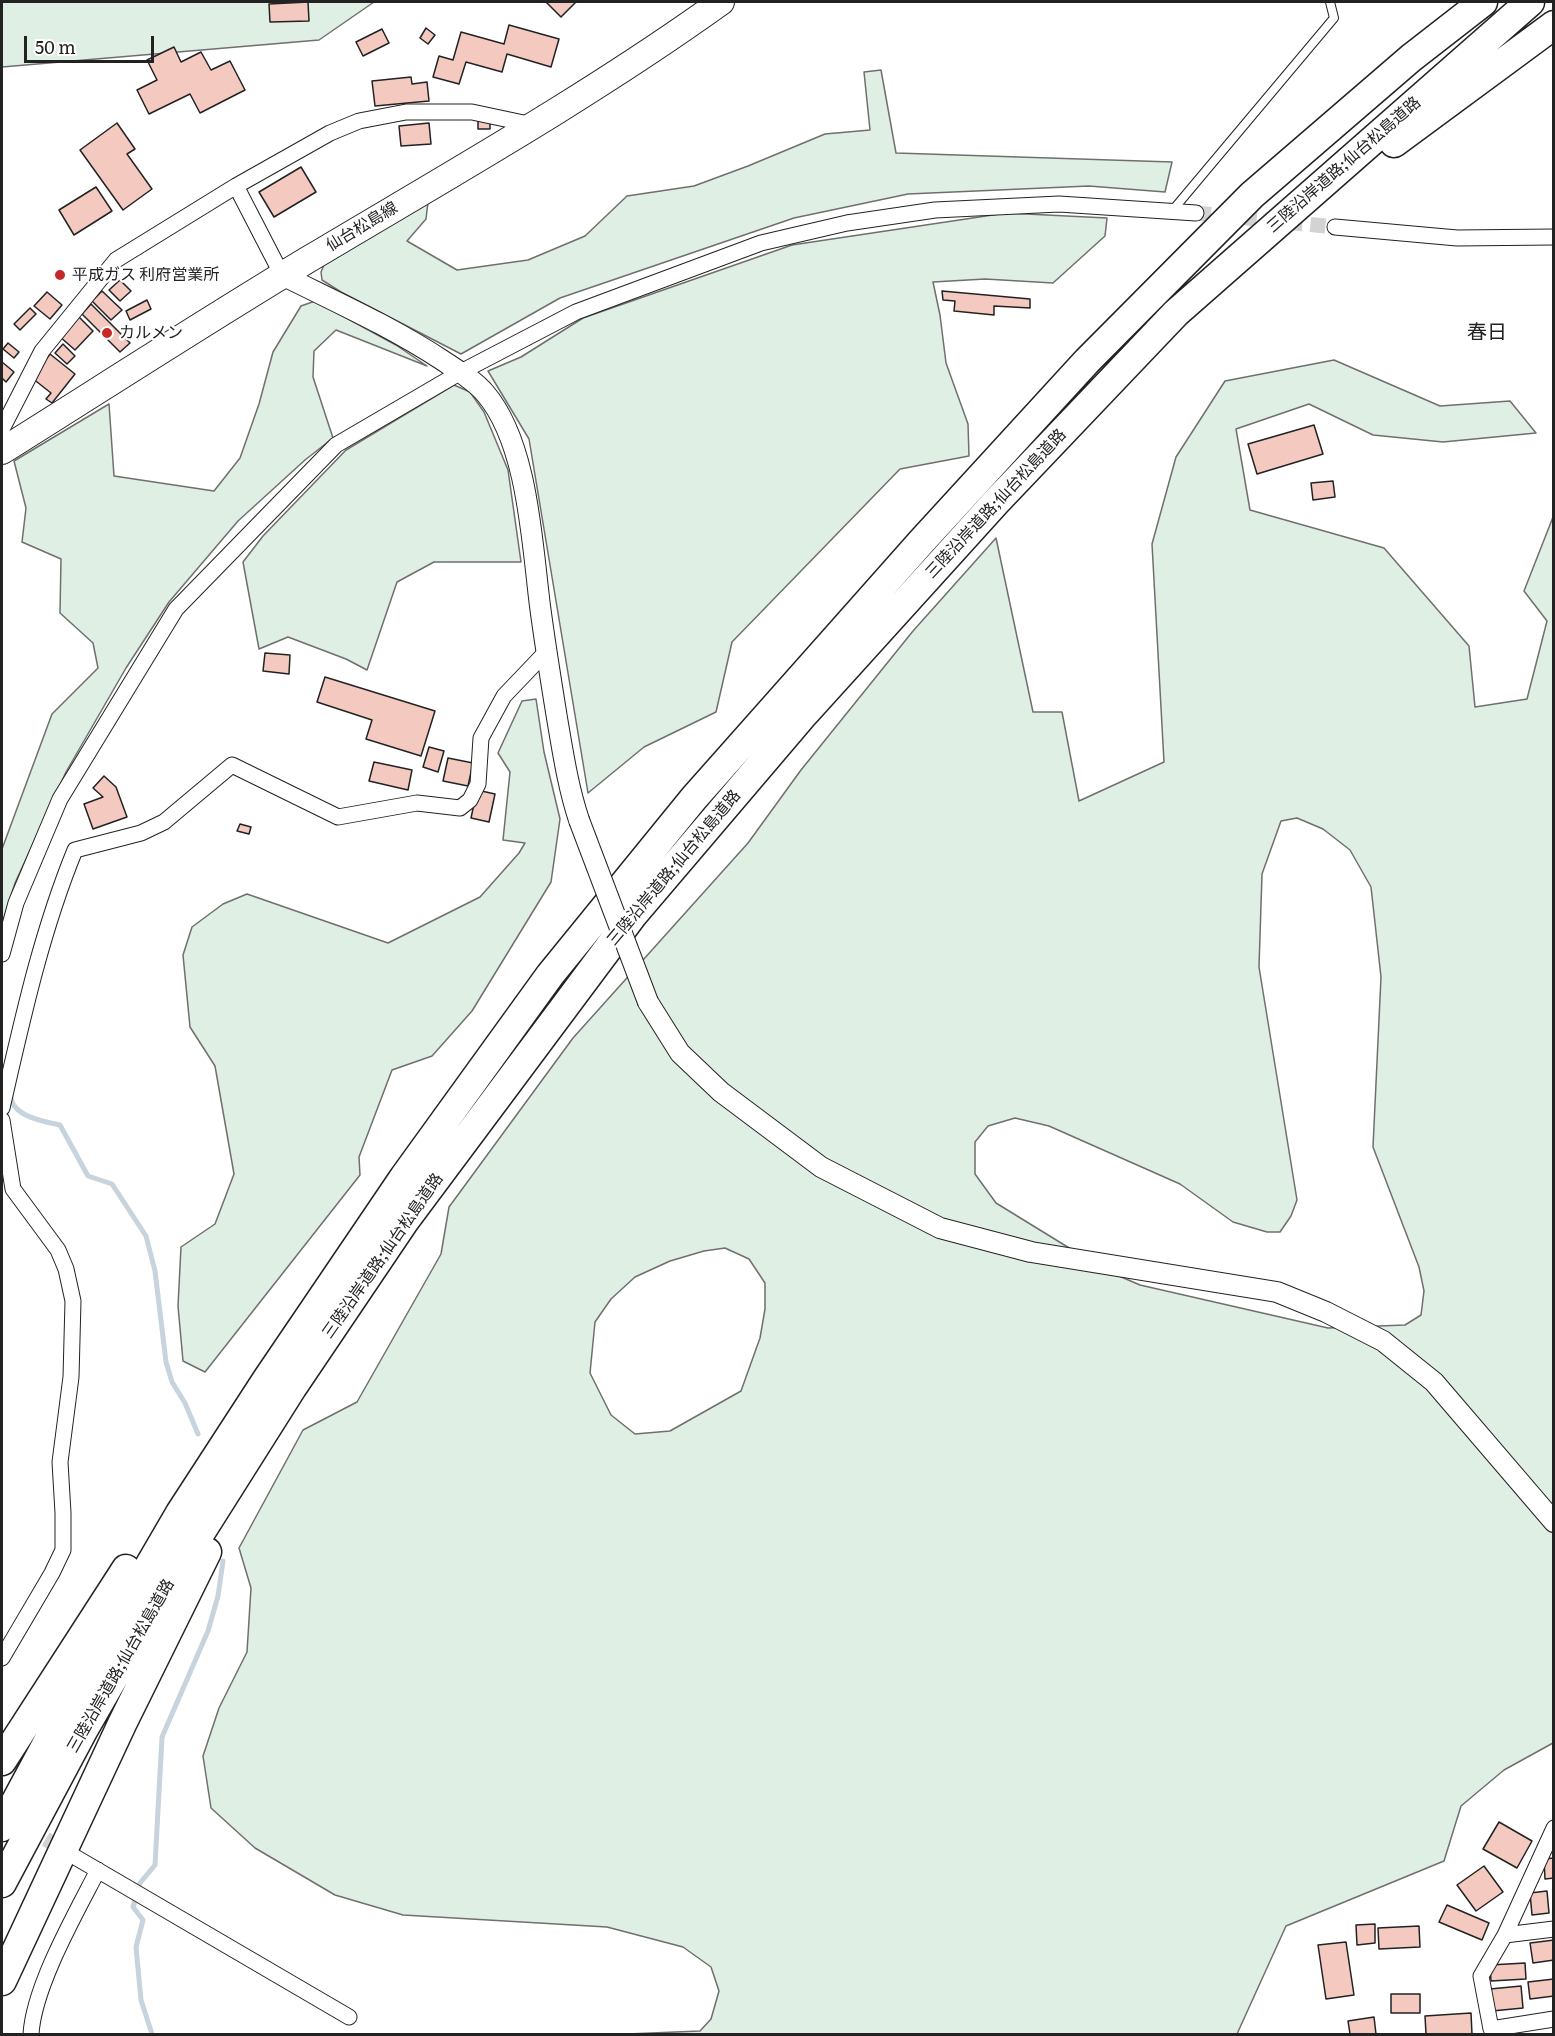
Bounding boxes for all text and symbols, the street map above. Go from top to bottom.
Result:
scale bar [27,24,158,62]
text: 50 m [35,33,76,60]
street label: 三陸沿岸道路;仙台松島道路 [1263,93,1425,237]
street label: 仙台松島線 [323,198,401,256]
place label: 平成ガス 利府営業所 [72,265,219,285]
marker: 平成ガス 利府営業所 [53,268,67,282]
district label: 春日 [1467,321,1507,345]
place label: カルメン [119,323,183,343]
marker: カルメン [100,326,114,340]
street label: 三陸沿岸道路;仙台松島道路 [922,425,1070,583]
street label: 三陸沿岸道路;仙台松島道路 [603,786,745,950]
street label: 三陸沿岸道路;仙台松島道路 [319,1170,447,1342]
street label: 三陸沿岸道路;仙台松島道路 [63,1576,179,1756]

